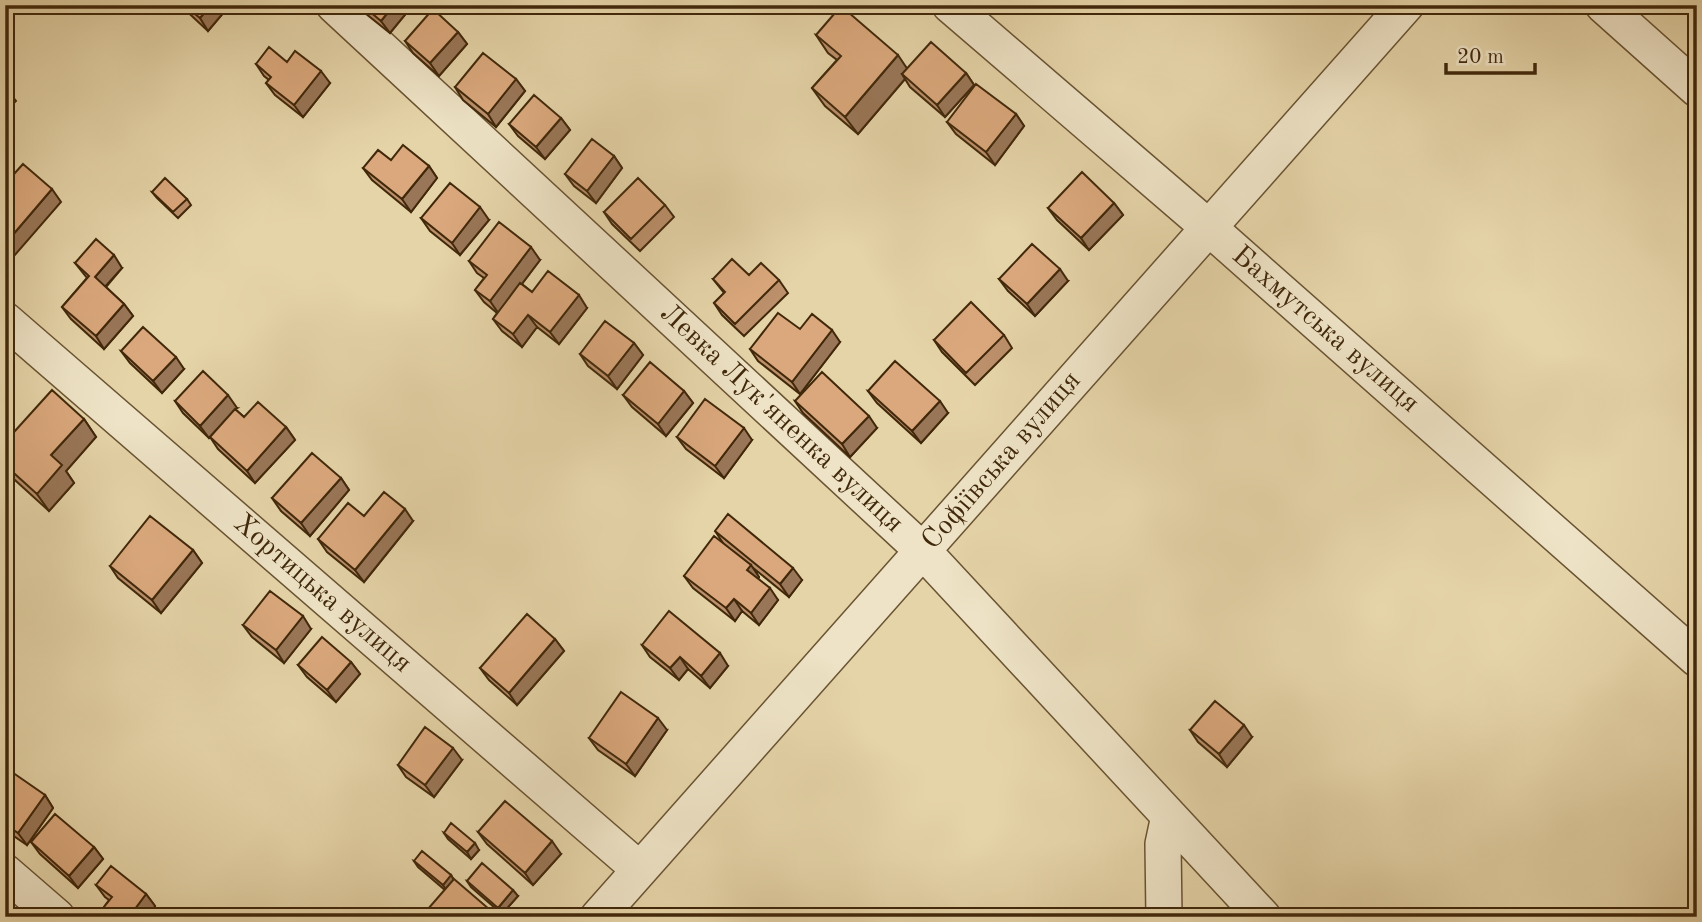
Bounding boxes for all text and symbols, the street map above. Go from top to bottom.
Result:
scale bar [1446,32,1536,76]
text: 20 m [1457,47,1504,68]
street label: Бахмутська вулиця [1226,241,1424,419]
street label: Левка Лук'яненка вулиця [654,299,908,539]
street label: Софіївська вулиця [917,367,1087,555]
street label: Хортицька вулиця [228,510,416,678]

